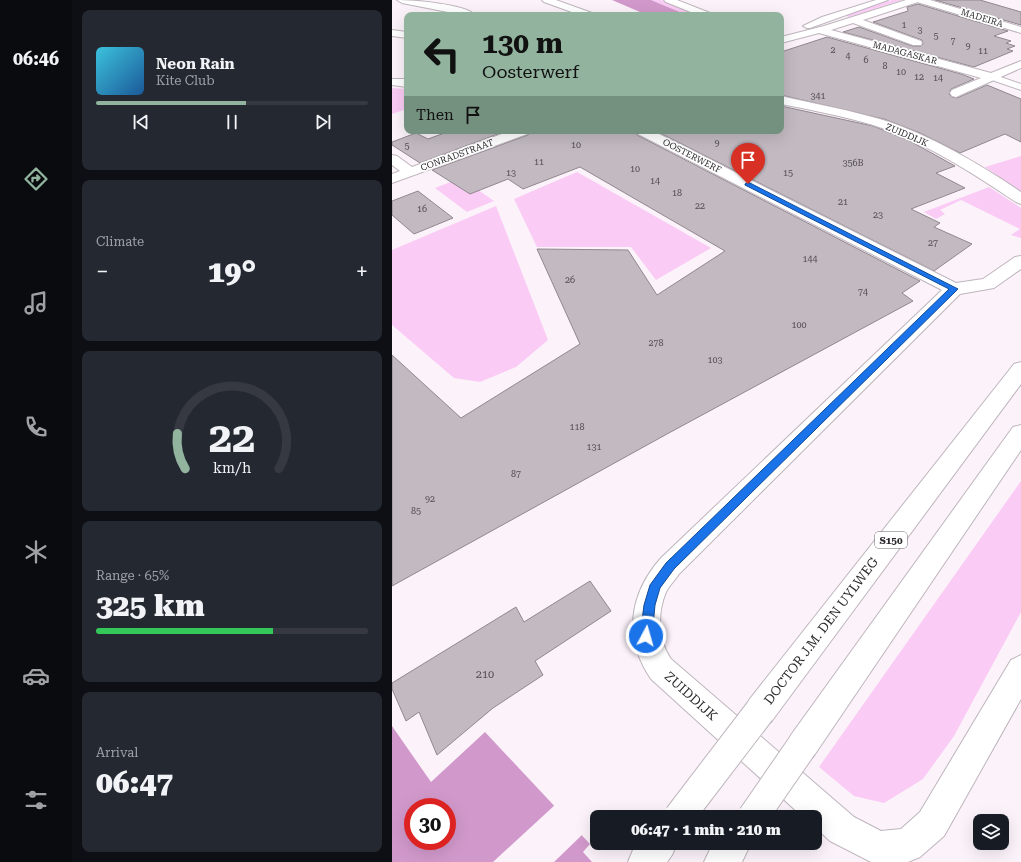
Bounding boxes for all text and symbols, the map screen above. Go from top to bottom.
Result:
street label: MADEIRA [960,7,1005,29]
house number: 1 [901,20,907,30]
house number: 3 [917,25,923,35]
text: 130 m [482,27,563,60]
icon: left [416,28,468,80]
house number: 5 [933,31,939,41]
house number: 7 [950,36,956,46]
street label: MADAGASKAR [872,40,939,67]
house number: 9 [965,41,971,51]
house number: 2 [830,45,836,55]
house number: 11 [978,46,988,56]
text: 06:46 [13,48,59,69]
house number: 4 [845,51,851,61]
text: Neon Rain [156,55,235,73]
house number: 6 [863,55,869,65]
text: Oosterwerf [482,61,579,82]
house number: 8 [882,61,888,71]
house number: 10 [896,67,906,77]
house number: 12 [914,72,924,82]
text: Kite Club [156,73,215,88]
house number: 14 [933,73,943,83]
house number: 341 [810,91,826,101]
icon: arrive [462,104,484,126]
text: Then [416,106,454,124]
icon: previous [130,111,152,133]
icon: pause [221,111,243,133]
icon: next [312,111,334,133]
street label: ZUIDDIJK [884,122,930,149]
street label: CONRADSTRAAT [419,137,495,173]
street label: OOSTERWERF [661,137,723,175]
house number: 9 [714,138,720,148]
house number: 10 [571,140,581,150]
house number: 5 [404,141,410,151]
pin [731,143,765,184]
icon: arrive [737,149,759,171]
house number: 11 [534,157,544,167]
house number: 356B [842,158,864,168]
house number: 10 [630,164,640,174]
icon: directions [22,165,50,193]
house number: 13 [506,168,516,178]
house number: 15 [783,168,793,178]
house number: 14 [650,176,660,186]
house number: 18 [672,188,682,198]
house number: 21 [838,197,848,207]
house number: 22 [695,201,705,211]
house number: 16 [417,204,427,214]
house number: 23 [873,210,883,220]
text: Climate [96,234,144,249]
house number: 27 [928,238,938,248]
text: 19° [208,254,256,289]
house number: 144 [802,254,818,264]
text: − [96,259,108,284]
text: + [356,259,368,284]
house number: 26 [565,275,575,285]
house number: 74 [858,287,868,297]
icon: music [22,289,50,317]
house number: 100 [791,320,807,330]
house number: 278 [648,338,664,348]
house number: 103 [707,355,723,365]
icon: phone [22,413,50,441]
text: 22 [209,413,255,462]
house number: 118 [569,422,585,432]
house number: 131 [586,442,602,452]
text: km/h [213,460,251,476]
house number: 87 [511,469,521,479]
house number: 92 [425,494,435,504]
house number: 85 [411,506,421,516]
road number: S150 [875,532,907,548]
icon: climate [22,538,50,566]
street label: DOCTOR J.M. DEN UYLWEG [761,555,881,707]
text: Range · 65% [96,568,169,583]
text: 325 km [96,588,205,623]
position arrow [625,615,667,657]
icon: car [22,662,50,690]
house number: 210 [476,668,494,681]
street label: ZUIDDIJK [662,669,721,724]
text: Arrival [96,745,138,760]
text: 06:47 [96,765,173,800]
icon: filters [22,786,50,814]
speed limit sign: 30 [404,798,456,850]
map controls [973,814,1009,850]
button: layers [973,814,1009,850]
text: 06:47 · 1 min · 210 m [631,821,781,839]

